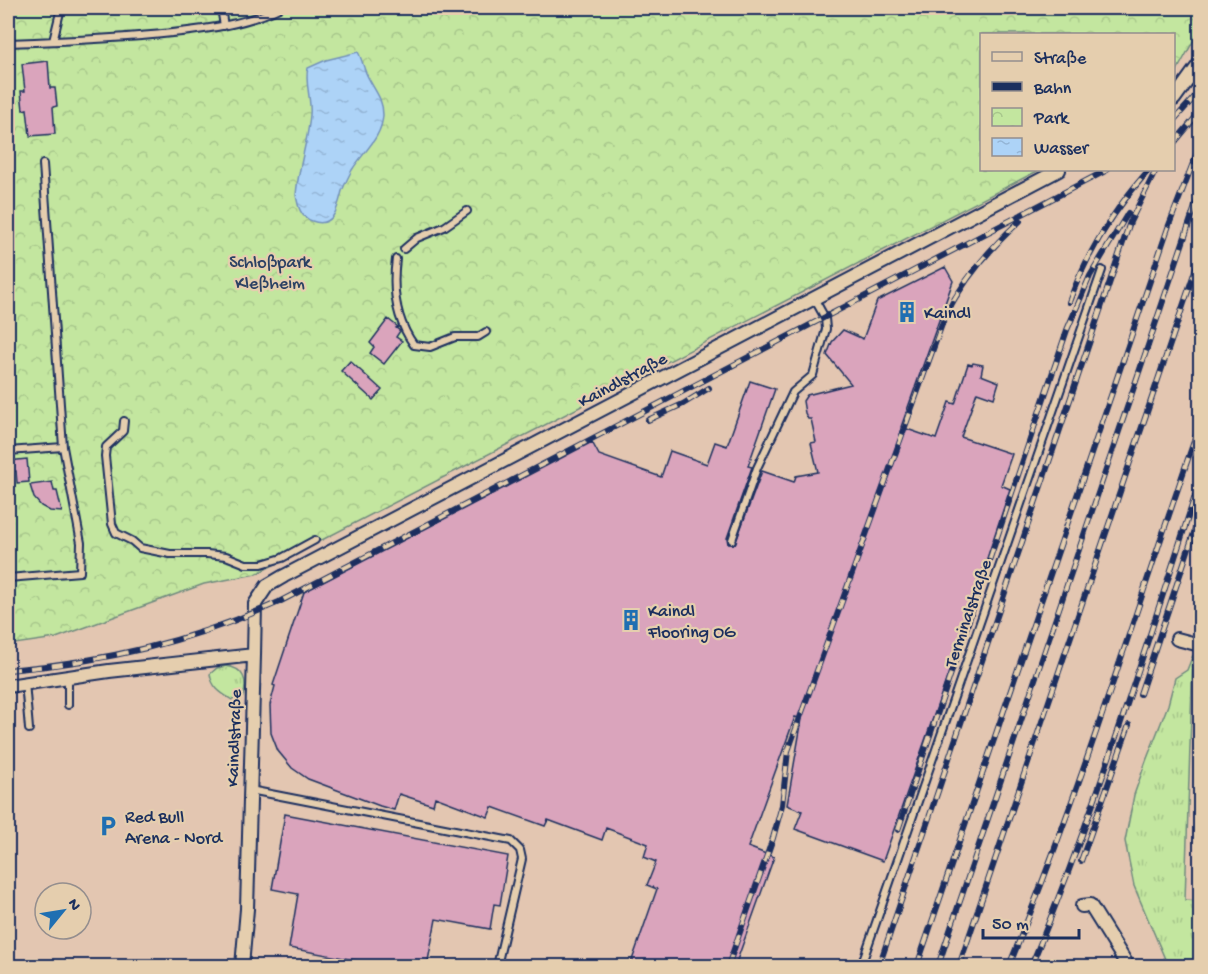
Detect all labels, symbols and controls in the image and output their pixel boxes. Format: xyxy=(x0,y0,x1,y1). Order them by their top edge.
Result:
legend xyxy=(980,33,1175,171)
text: Straße xyxy=(1034,49,1087,70)
text: Bahn xyxy=(1033,79,1072,100)
text: Park xyxy=(1033,109,1070,130)
text: Wasser xyxy=(1034,139,1090,160)
park label: Schloßpark Kleßheim xyxy=(229,253,313,295)
building icon: Kaindl xyxy=(895,300,919,324)
place label: Kaindl xyxy=(924,304,971,325)
street label: Kaindlstraße xyxy=(575,349,672,413)
street label: Terminalstraße xyxy=(941,557,998,671)
place label: Kaindl Flooring OG xyxy=(647,602,736,644)
building icon: Kaindl Flooring OG xyxy=(619,608,643,632)
street label: Kaindlstraße xyxy=(223,688,248,787)
place label: Red Bull Arena - Nord xyxy=(125,808,223,850)
parking icon: Red Bull Arena - Nord xyxy=(96,814,120,838)
north arrow xyxy=(33,881,93,941)
text: N xyxy=(62,896,84,915)
scale bar xyxy=(983,902,1079,940)
text: 50 m xyxy=(992,915,1029,936)

